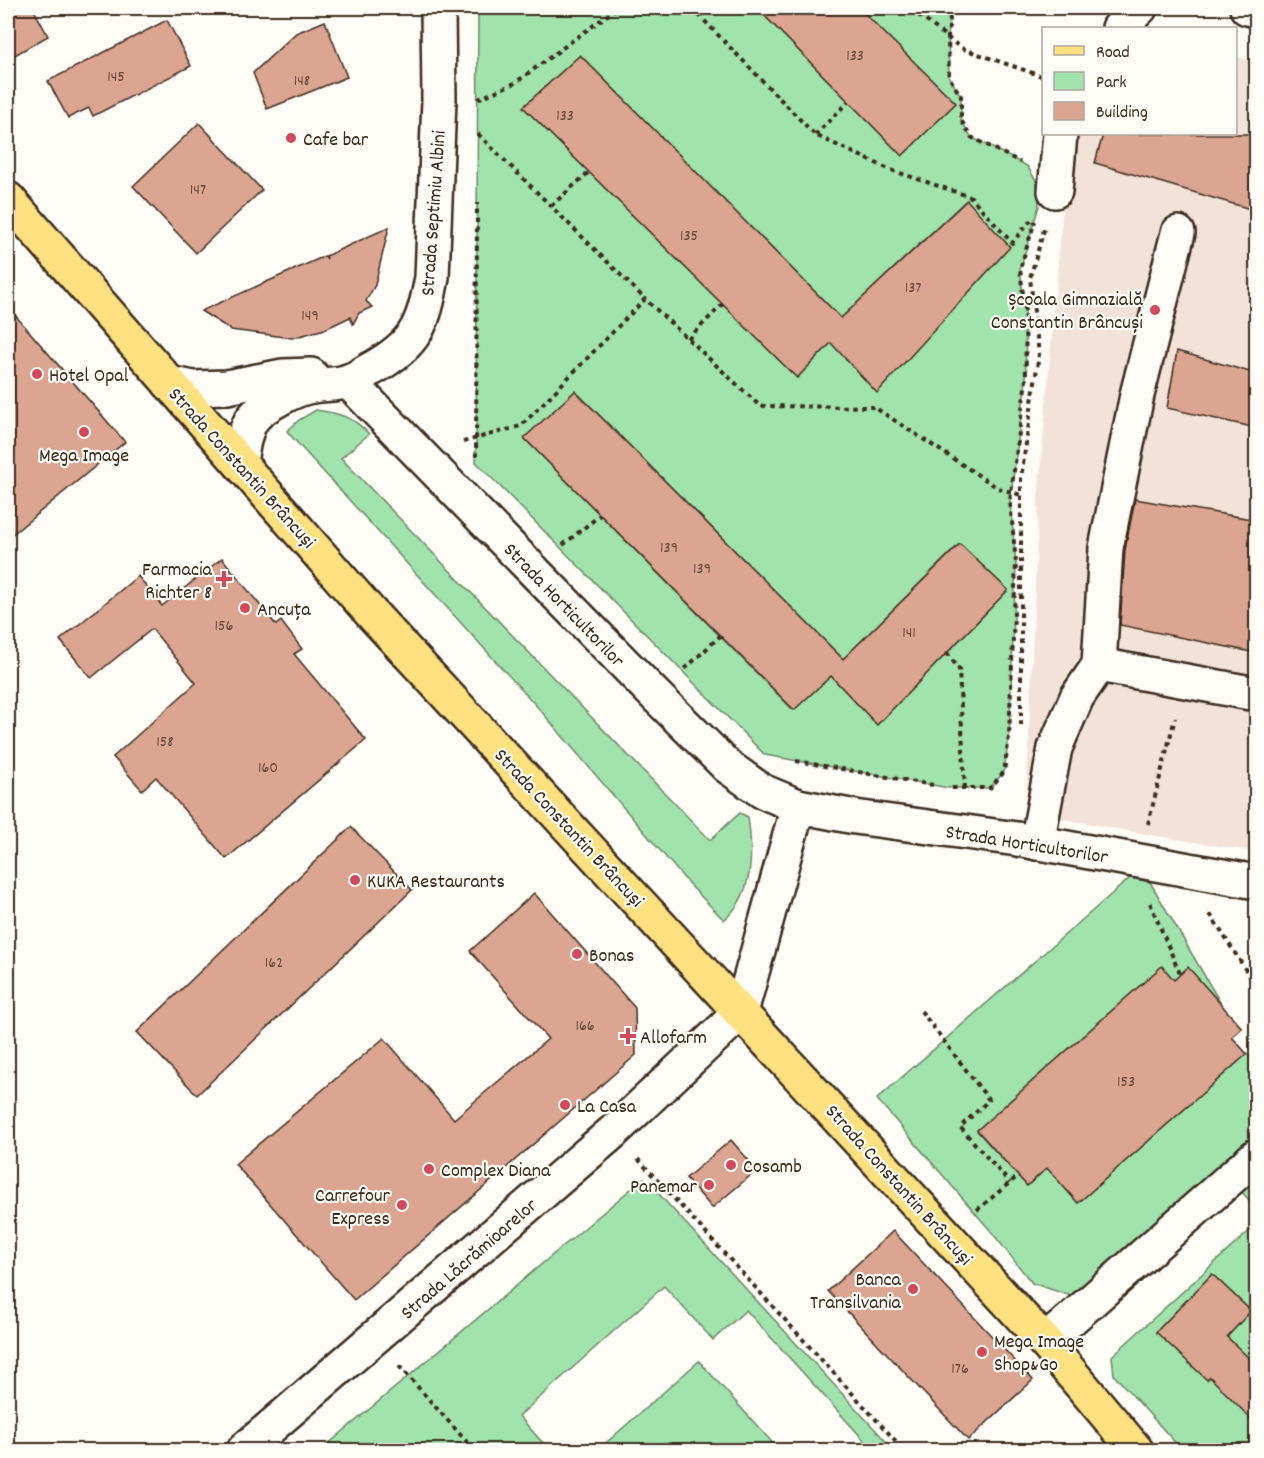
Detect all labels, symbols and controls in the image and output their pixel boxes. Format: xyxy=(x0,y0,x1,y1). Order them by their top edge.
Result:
legend xyxy=(1042,27,1237,135)
text: Road xyxy=(1096,41,1130,66)
house number: 133 xyxy=(846,45,864,68)
house number: 145 xyxy=(107,66,125,89)
house number: 148 xyxy=(294,70,310,93)
text: Park xyxy=(1096,71,1127,96)
text: Building xyxy=(1096,101,1148,126)
house number: 133 xyxy=(556,105,574,128)
place label: Cafe bar xyxy=(303,127,369,155)
street label: Strada Septimiu Albini xyxy=(415,129,455,297)
marker: Cafe bar xyxy=(284,131,298,145)
house number: 147 xyxy=(190,179,206,202)
house number: 135 xyxy=(680,225,698,248)
house number: 137 xyxy=(905,277,921,300)
place label: Școala Gimnazială Constantin Brâncuși xyxy=(991,287,1143,338)
marker: Școala Gimnazială Constantin Brâncuși xyxy=(1148,303,1162,317)
house number: 149 xyxy=(301,305,319,328)
place label: Hotel Opal xyxy=(49,363,129,391)
marker: Hotel Opal xyxy=(30,367,44,381)
street label: Strada Constantin Brâncuși xyxy=(161,382,321,556)
marker: Mega Image xyxy=(77,425,91,439)
place label: Mega Image xyxy=(39,443,129,471)
street label: Strada Horticultorilor xyxy=(496,537,630,675)
house number: 139 xyxy=(660,537,678,560)
place label: Farmacia Richter 8 xyxy=(142,557,213,608)
house number: 139 xyxy=(693,558,711,581)
marker: Farmacia Richter 8 xyxy=(217,572,231,586)
place label: Ancuța xyxy=(257,597,311,625)
marker: Ancuța xyxy=(238,601,252,615)
house number: 156 xyxy=(215,615,234,638)
house number: 141 xyxy=(902,622,916,645)
house number: 158 xyxy=(156,731,174,754)
street label: Strada Constantin Brâncuși xyxy=(486,743,649,915)
house number: 160 xyxy=(258,757,278,780)
street label: Strada Horticultorilor xyxy=(943,819,1110,873)
place label: KUKA Restaurants xyxy=(367,869,505,897)
marker: KUKA Restaurants xyxy=(348,873,362,887)
place label: Bonas xyxy=(589,943,634,971)
marker: Bonas xyxy=(570,947,584,961)
house number: 162 xyxy=(265,952,283,975)
house number: 166 xyxy=(575,1015,595,1038)
place label: Allofarm xyxy=(640,1025,707,1053)
marker: Allofarm xyxy=(621,1029,635,1043)
house number: 153 xyxy=(1117,1071,1135,1094)
place label: La Casa xyxy=(577,1094,637,1122)
marker: La Casa xyxy=(558,1098,572,1112)
street label: Strada Constantin Brâncuși xyxy=(818,1099,978,1273)
place label: Cosamb xyxy=(743,1154,802,1182)
place label: Complex Diana xyxy=(441,1158,551,1186)
marker: Cosamb xyxy=(724,1158,738,1172)
marker: Complex Diana xyxy=(422,1162,436,1176)
place label: Panemar xyxy=(630,1174,698,1202)
marker: Panemar xyxy=(702,1178,716,1192)
place label: Carrefour Express xyxy=(315,1183,391,1234)
street label: Strada Lăcrămioarelor xyxy=(396,1193,545,1328)
marker: Carrefour Express xyxy=(395,1198,409,1212)
place label: Banca Transilvania xyxy=(810,1267,902,1318)
marker: Banca Transilvania xyxy=(906,1282,920,1296)
place label: Mega Image Shop&Go xyxy=(994,1329,1084,1380)
marker: Mega Image Shop&Go xyxy=(975,1345,989,1359)
house number: 176 xyxy=(951,1358,969,1381)

